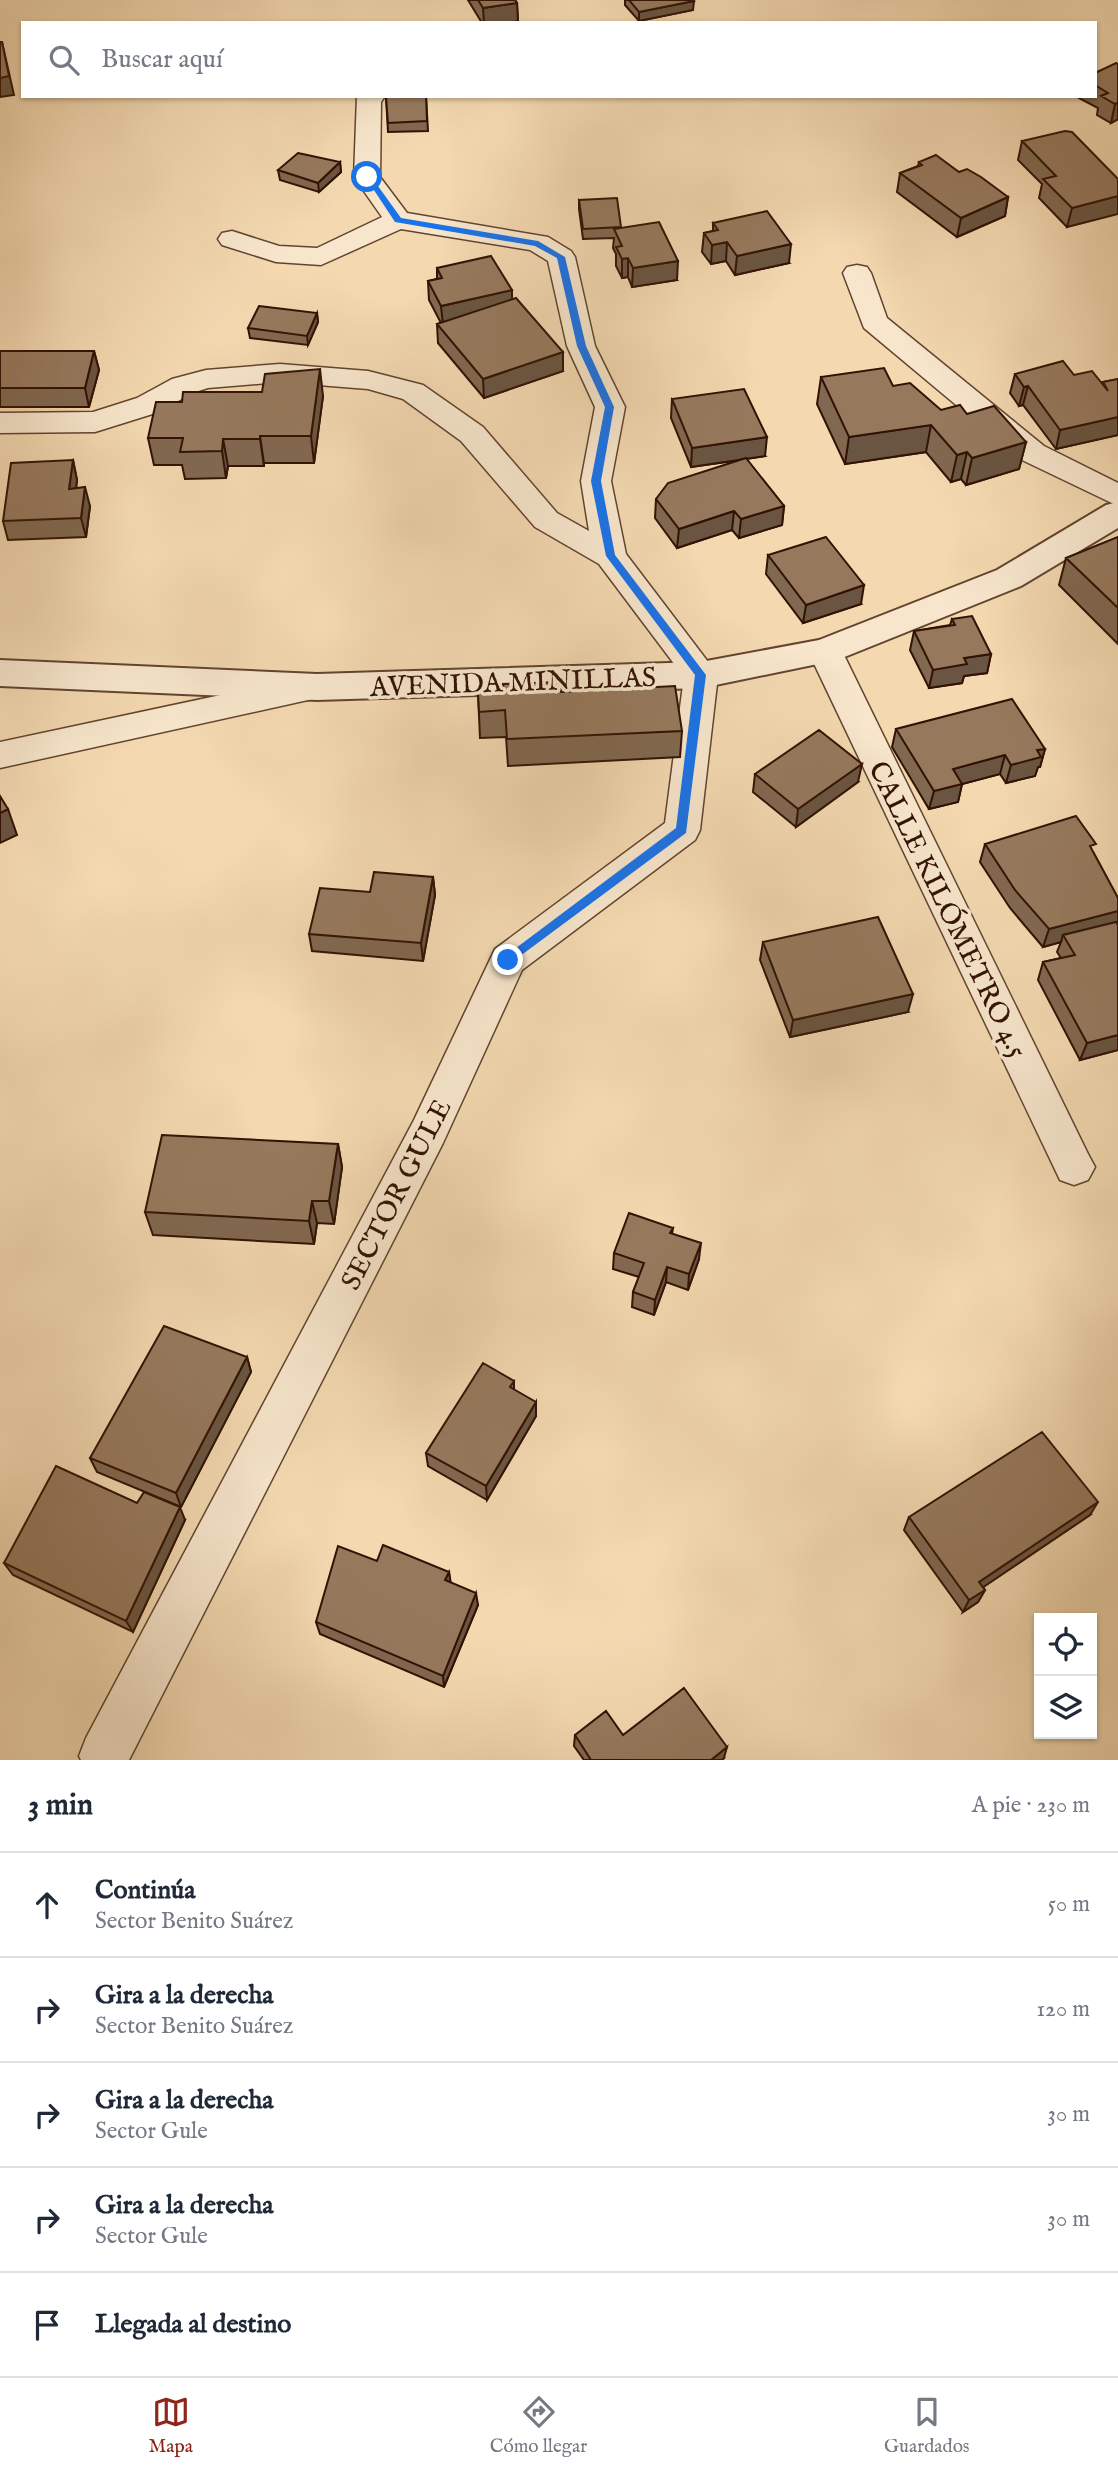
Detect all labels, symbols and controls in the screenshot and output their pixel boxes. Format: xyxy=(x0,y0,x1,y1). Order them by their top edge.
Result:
search box xyxy=(21,21,1097,98)
icon: search xyxy=(45,41,83,79)
text: Buscar aquí xyxy=(101,43,223,76)
route start xyxy=(351,161,382,192)
street label: AVENIDA MINILLAS xyxy=(368,661,657,706)
street label: CALLE KILÓMETRO 4.5 xyxy=(860,756,1034,1064)
route end xyxy=(492,944,523,975)
street label: SECTOR GULE xyxy=(334,1094,460,1296)
map controls xyxy=(1034,1613,1097,1739)
button: locate xyxy=(1034,1613,1097,1676)
button: layers xyxy=(1034,1676,1097,1739)
text: 3 min xyxy=(28,1787,93,1825)
text: A pie · 230 m xyxy=(972,1791,1090,1820)
text: Continúa xyxy=(95,1874,196,1907)
icon: ahead xyxy=(28,1886,66,1924)
text: 50 m xyxy=(1048,1890,1090,1919)
text: Sector Benito Suárez xyxy=(95,1907,294,1936)
text: Gira a la derecha xyxy=(95,1979,274,2012)
icon: right xyxy=(28,1991,66,2029)
text: 120 m xyxy=(1037,1995,1090,2024)
text: Sector Benito Suárez xyxy=(95,2012,294,2041)
text: Gira a la derecha xyxy=(95,2084,274,2117)
icon: right xyxy=(28,2096,66,2134)
text: 30 m xyxy=(1047,2100,1090,2129)
text: Sector Gule xyxy=(95,2117,208,2146)
text: Gira a la derecha xyxy=(95,2189,274,2222)
icon: right xyxy=(28,2201,66,2239)
text: 30 m xyxy=(1047,2205,1090,2234)
text: Sector Gule xyxy=(95,2222,208,2251)
icon: arrive xyxy=(28,2306,66,2344)
text: Llegada al destino xyxy=(95,2308,291,2341)
tab: Mapa xyxy=(148,2393,193,2459)
tab: Cómo llegar xyxy=(490,2393,587,2459)
tab: Guardados xyxy=(884,2393,970,2459)

